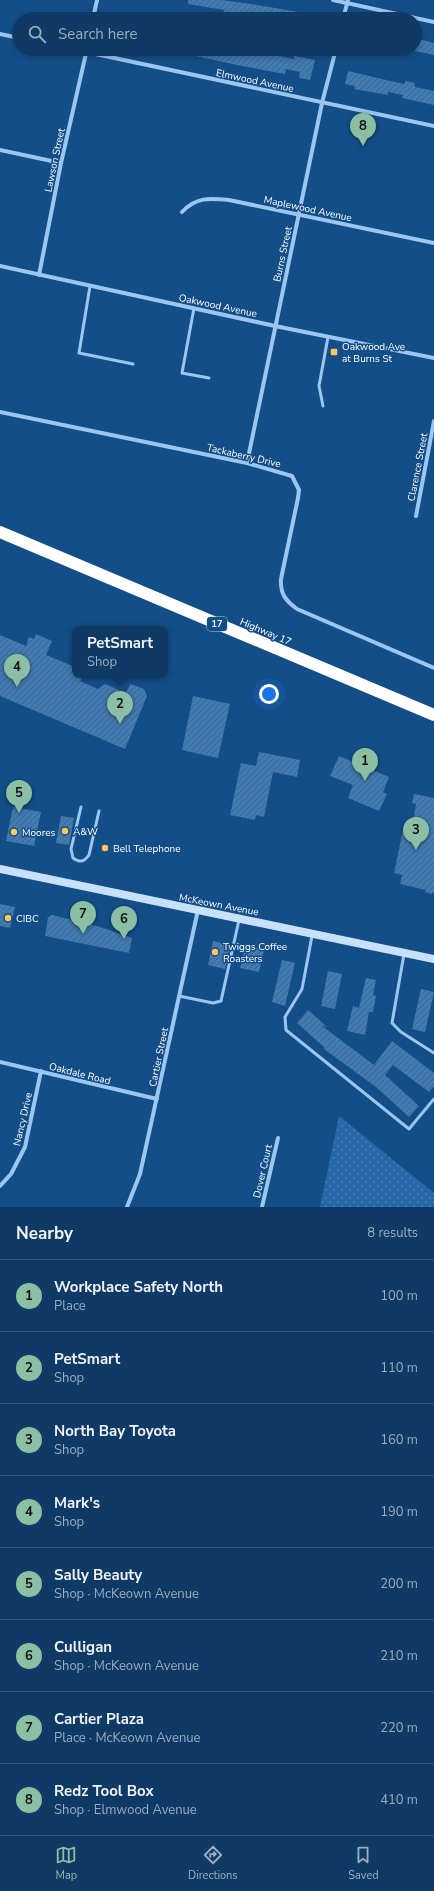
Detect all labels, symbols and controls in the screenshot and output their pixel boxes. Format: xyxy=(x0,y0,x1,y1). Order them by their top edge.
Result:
search box xyxy=(12,12,422,56)
icon: search xyxy=(26,23,48,45)
text: Search here xyxy=(58,24,138,44)
street label: Elmwood Avenue xyxy=(215,66,295,96)
pin: 8 xyxy=(350,113,376,146)
street label: Lawson Street xyxy=(41,127,69,193)
street label: Maplewood Avenue xyxy=(262,193,353,225)
street label: Burns Street xyxy=(270,225,296,283)
street label: Oakwood Avenue xyxy=(177,291,258,321)
place label: Oakwood Ave at Burns St xyxy=(342,340,405,366)
marker: Oakwood Ave at Burns St xyxy=(329,347,339,357)
street label: Clarence Street xyxy=(405,431,432,502)
street label: Tackaberry Drive xyxy=(205,441,282,471)
street label: Highway 17 xyxy=(238,615,294,649)
road number: 17 xyxy=(207,617,227,631)
popup xyxy=(72,626,168,678)
text: PetSmart xyxy=(87,633,153,653)
text: Shop xyxy=(87,653,117,671)
pin: 4 xyxy=(4,654,30,687)
your location xyxy=(259,684,279,704)
pin: 2 xyxy=(107,691,133,724)
pin: 1 xyxy=(352,748,378,781)
pin: 5 xyxy=(6,780,32,813)
pin: 3 xyxy=(403,817,429,850)
place label: A&W xyxy=(73,825,98,839)
place label: Moores xyxy=(22,826,56,840)
marker: A&W xyxy=(60,826,70,836)
marker: Moores xyxy=(9,827,19,837)
place label: Bell Telephone xyxy=(113,842,180,856)
marker: Bell Telephone xyxy=(100,843,110,853)
street label: McKeown Avenue xyxy=(178,890,260,920)
pin: 7 xyxy=(70,901,96,934)
pin: 6 xyxy=(111,906,137,939)
place label: CIBC xyxy=(16,912,39,926)
marker: CIBC xyxy=(3,913,13,923)
place label: Twiggs Coffee Roasters xyxy=(223,940,287,966)
marker: Twiggs Coffee Roasters xyxy=(210,947,220,957)
street label: Cartier Street xyxy=(146,1026,172,1088)
street label: Oakdale Road xyxy=(47,1060,112,1088)
street label: Nancy Drive xyxy=(10,1091,36,1147)
street label: Dover Court xyxy=(250,1143,276,1199)
text: Nearby xyxy=(16,1222,73,1245)
text: 8 results xyxy=(367,1224,418,1242)
text: Workplace Safety North xyxy=(54,1277,223,1297)
text: 1 xyxy=(25,1287,33,1305)
text: 100 m xyxy=(380,1287,418,1305)
text: Place xyxy=(54,1297,86,1315)
text: PetSmart xyxy=(54,1349,120,1369)
text: 2 xyxy=(25,1359,33,1377)
text: 110 m xyxy=(380,1359,418,1377)
text: Shop xyxy=(54,1369,84,1387)
text: North Bay Toyota xyxy=(54,1421,176,1441)
text: 3 xyxy=(25,1431,33,1449)
text: 160 m xyxy=(380,1431,418,1449)
text: Shop xyxy=(54,1441,84,1459)
text: Mark's xyxy=(54,1493,100,1513)
text: 4 xyxy=(25,1503,33,1521)
text: 190 m xyxy=(380,1503,418,1521)
text: Shop xyxy=(54,1513,84,1531)
text: Sally Beauty xyxy=(54,1565,142,1585)
text: 5 xyxy=(25,1575,33,1593)
text: 200 m xyxy=(380,1575,418,1593)
text: Shop · McKeown Avenue xyxy=(54,1585,199,1603)
text: Culligan xyxy=(54,1637,112,1657)
text: 6 xyxy=(25,1647,33,1665)
text: 210 m xyxy=(380,1647,418,1665)
text: Shop · McKeown Avenue xyxy=(54,1657,199,1675)
text: Cartier Plaza xyxy=(54,1709,144,1729)
text: 7 xyxy=(25,1719,33,1737)
text: 220 m xyxy=(380,1719,418,1737)
text: Place · McKeown Avenue xyxy=(54,1729,200,1747)
text: Redz Tool Box xyxy=(54,1781,154,1801)
text: 8 xyxy=(25,1791,33,1809)
text: 410 m xyxy=(380,1791,418,1809)
text: Shop · Elmwood Avenue xyxy=(54,1801,197,1819)
tab: Map xyxy=(55,1844,77,1883)
tab: Directions xyxy=(188,1844,238,1883)
tab: Saved xyxy=(348,1844,379,1883)

